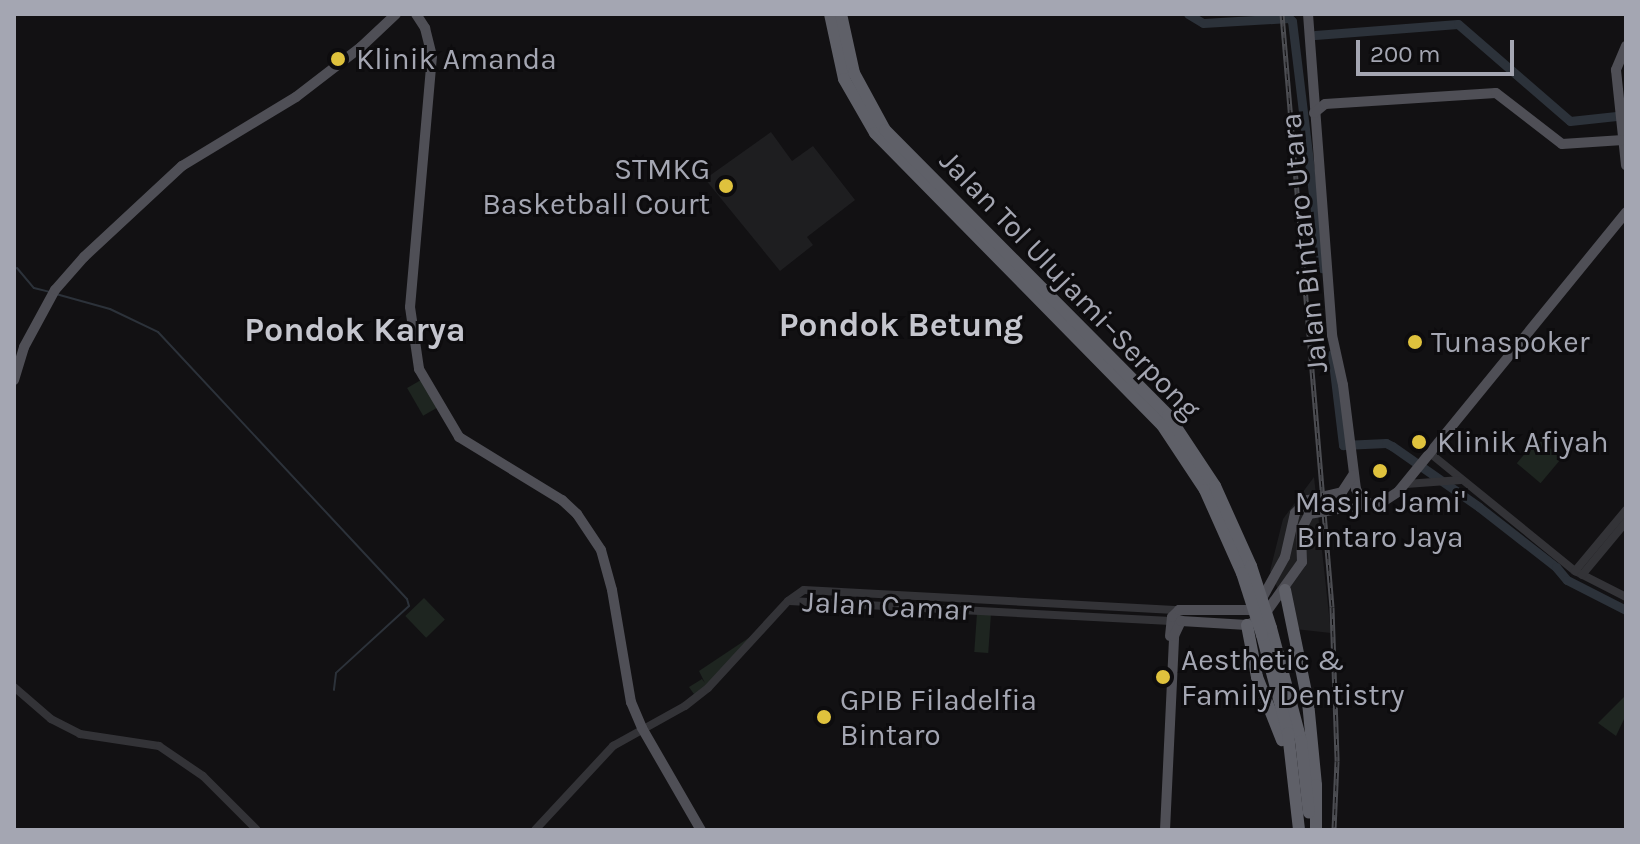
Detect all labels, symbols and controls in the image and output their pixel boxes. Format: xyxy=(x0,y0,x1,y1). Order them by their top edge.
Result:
scale bar xyxy=(1360,24,1518,74)
text: 200 m xyxy=(1370,40,1441,68)
place label: Klinik Amanda xyxy=(356,41,557,77)
marker: Klinik Amanda xyxy=(327,48,349,70)
street label: Jalan Bintaro Utara xyxy=(1272,111,1336,375)
street label: Jalan Tol Ulujami–Serpong xyxy=(932,143,1208,427)
place label: STMKG Basketball Court xyxy=(482,151,710,222)
marker: STMKG Basketball Court xyxy=(717,177,735,195)
district label: Pondok Betung xyxy=(779,306,1023,346)
district label: Pondok Karya xyxy=(244,311,466,351)
place label: Tunaspoker xyxy=(1431,324,1590,360)
marker: Tunaspoker xyxy=(1406,333,1424,351)
place label: Klinik Afiyah xyxy=(1437,424,1609,460)
marker: Klinik Afiyah xyxy=(1408,431,1430,453)
marker: Masjid Jami' Bintaro Jaya xyxy=(1371,462,1389,480)
place label: Masjid Jami' Bintaro Jaya xyxy=(1295,484,1465,554)
street label: Jalan Camar xyxy=(802,584,972,628)
place label: Aesthetic & Family Dentistry xyxy=(1181,642,1404,712)
marker: Aesthetic & Family Dentistry xyxy=(1152,666,1174,688)
place label: GPIB Filadelfia Bintaro xyxy=(840,682,1037,752)
marker: GPIB Filadelfia Bintaro xyxy=(815,708,833,726)

